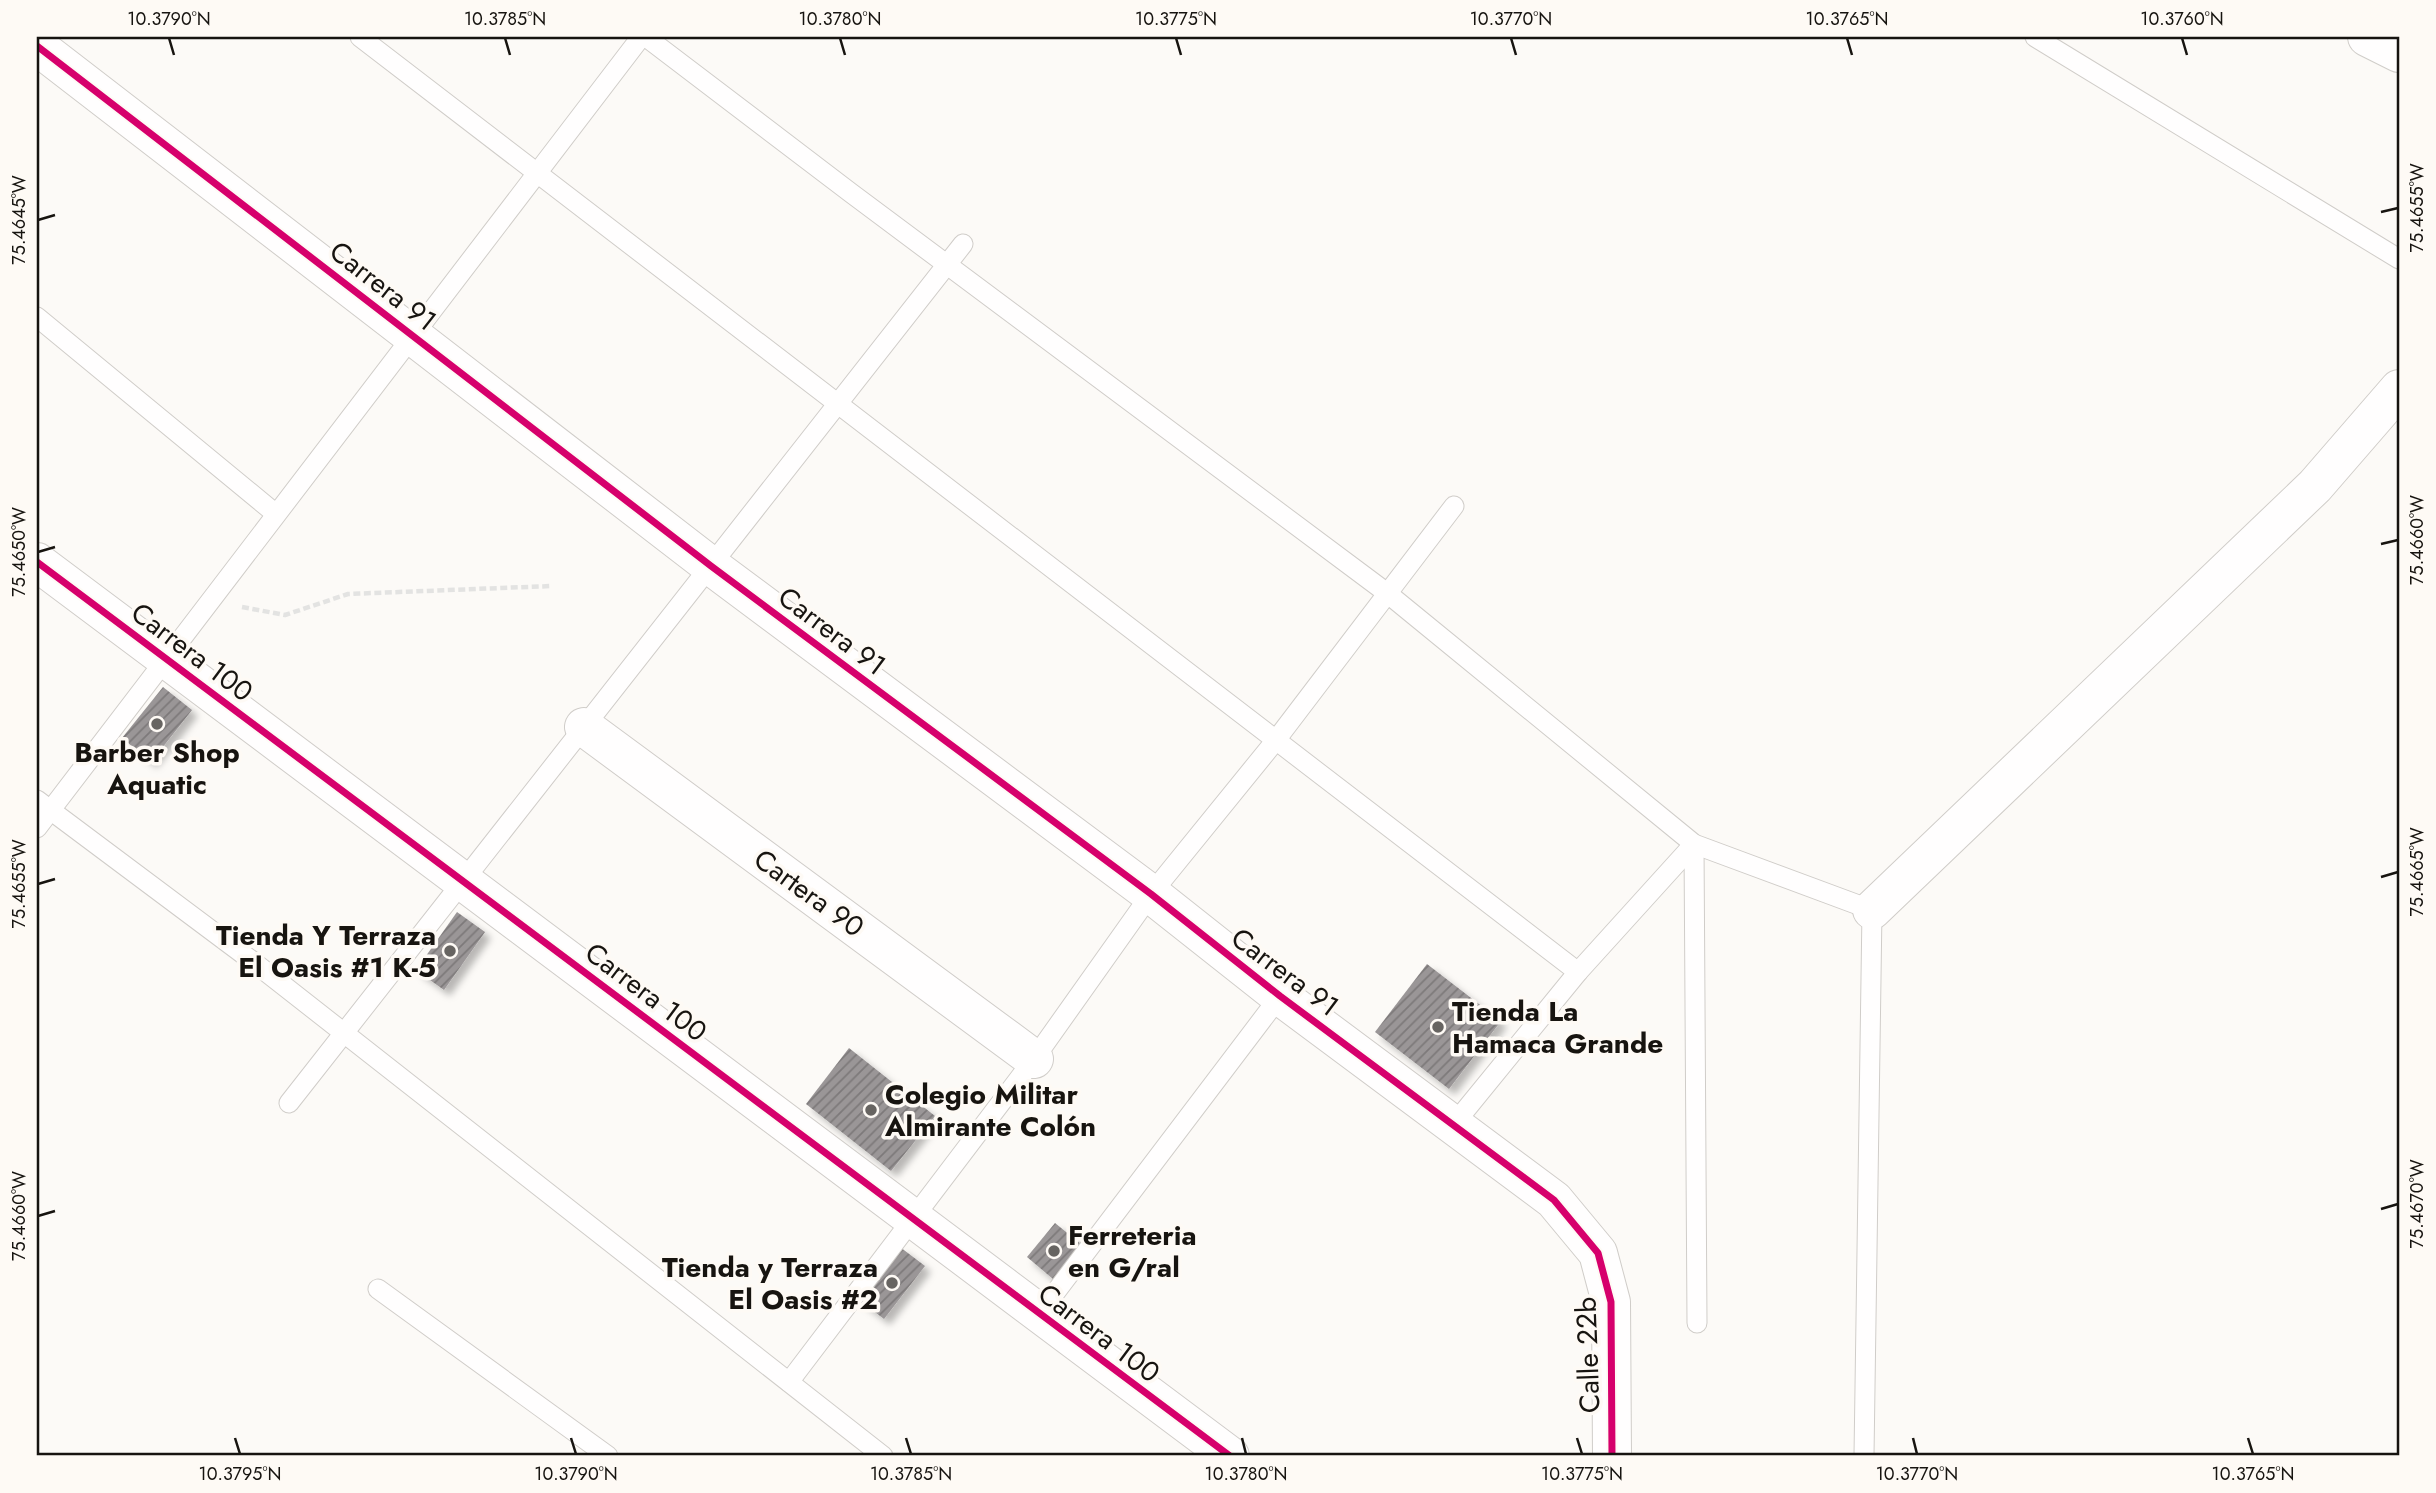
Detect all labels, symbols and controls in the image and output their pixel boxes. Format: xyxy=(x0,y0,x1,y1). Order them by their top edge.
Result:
text: 10.3790°N xyxy=(127,6,211,32)
text: 10.3785°N xyxy=(464,6,546,32)
text: 10.3780°N xyxy=(799,6,881,32)
text: 10.3775°N xyxy=(1135,6,1217,32)
text: 10.3770°N xyxy=(1470,6,1552,32)
text: 10.3765°N xyxy=(1806,6,1888,32)
text: 10.3760°N xyxy=(2140,6,2224,32)
text: 75.4655°W xyxy=(2404,163,2430,253)
text: 75.4645°W xyxy=(6,175,32,265)
street label: Carrera 91 xyxy=(321,231,445,341)
text: 75.4660°W xyxy=(2404,495,2430,585)
text: 75.4650°W xyxy=(6,507,32,597)
street label: Carrera 91 xyxy=(769,577,895,685)
street label: Carrera 100 xyxy=(122,592,262,712)
marker: Barber Shop Aquatic xyxy=(149,716,165,732)
place label: Barber Shop Aquatic xyxy=(74,732,240,805)
text: 75.4665°W xyxy=(2404,827,2430,917)
text: 75.4655°W xyxy=(6,839,32,929)
street label: Cartera 90 xyxy=(745,839,873,947)
place label: Tienda Y Terraza El Oasis #1 K-5 xyxy=(216,915,436,988)
street label: Carrera 91 xyxy=(1222,918,1348,1026)
street label: Carrera 100 xyxy=(576,932,716,1052)
marker: Tienda Y Terraza El Oasis #1 K-5 xyxy=(442,943,458,959)
place label: Tienda La Hamaca Grande xyxy=(1452,991,1663,1064)
marker: Tienda La Hamaca Grande xyxy=(1430,1019,1446,1035)
place label: Colegio Militar Almirante Colón xyxy=(884,1074,1096,1147)
marker: Colegio Militar Almirante Colón xyxy=(863,1102,879,1118)
text: 75.4670°W xyxy=(2404,1159,2430,1248)
text: 75.4660°W xyxy=(6,1171,32,1261)
place label: Ferreteria en G/ral xyxy=(1068,1215,1197,1288)
marker: Ferreteria en G/ral xyxy=(1046,1243,1062,1259)
place label: Tienda y Terraza El Oasis #2 xyxy=(662,1247,878,1320)
street label: Carrera 100 xyxy=(1029,1273,1169,1393)
marker: Tienda y Terraza El Oasis #2 xyxy=(884,1275,900,1291)
street label: Calle 22b xyxy=(1565,1296,1611,1414)
text: 10.3795°N xyxy=(199,1461,281,1487)
text: 10.3790°N xyxy=(534,1461,618,1487)
text: 10.3785°N xyxy=(870,1461,952,1487)
text: 10.3780°N xyxy=(1205,1461,1287,1487)
text: 10.3775°N xyxy=(1541,1461,1623,1487)
text: 10.3770°N xyxy=(1876,1461,1958,1487)
text: 10.3765°N xyxy=(2212,1461,2294,1487)

